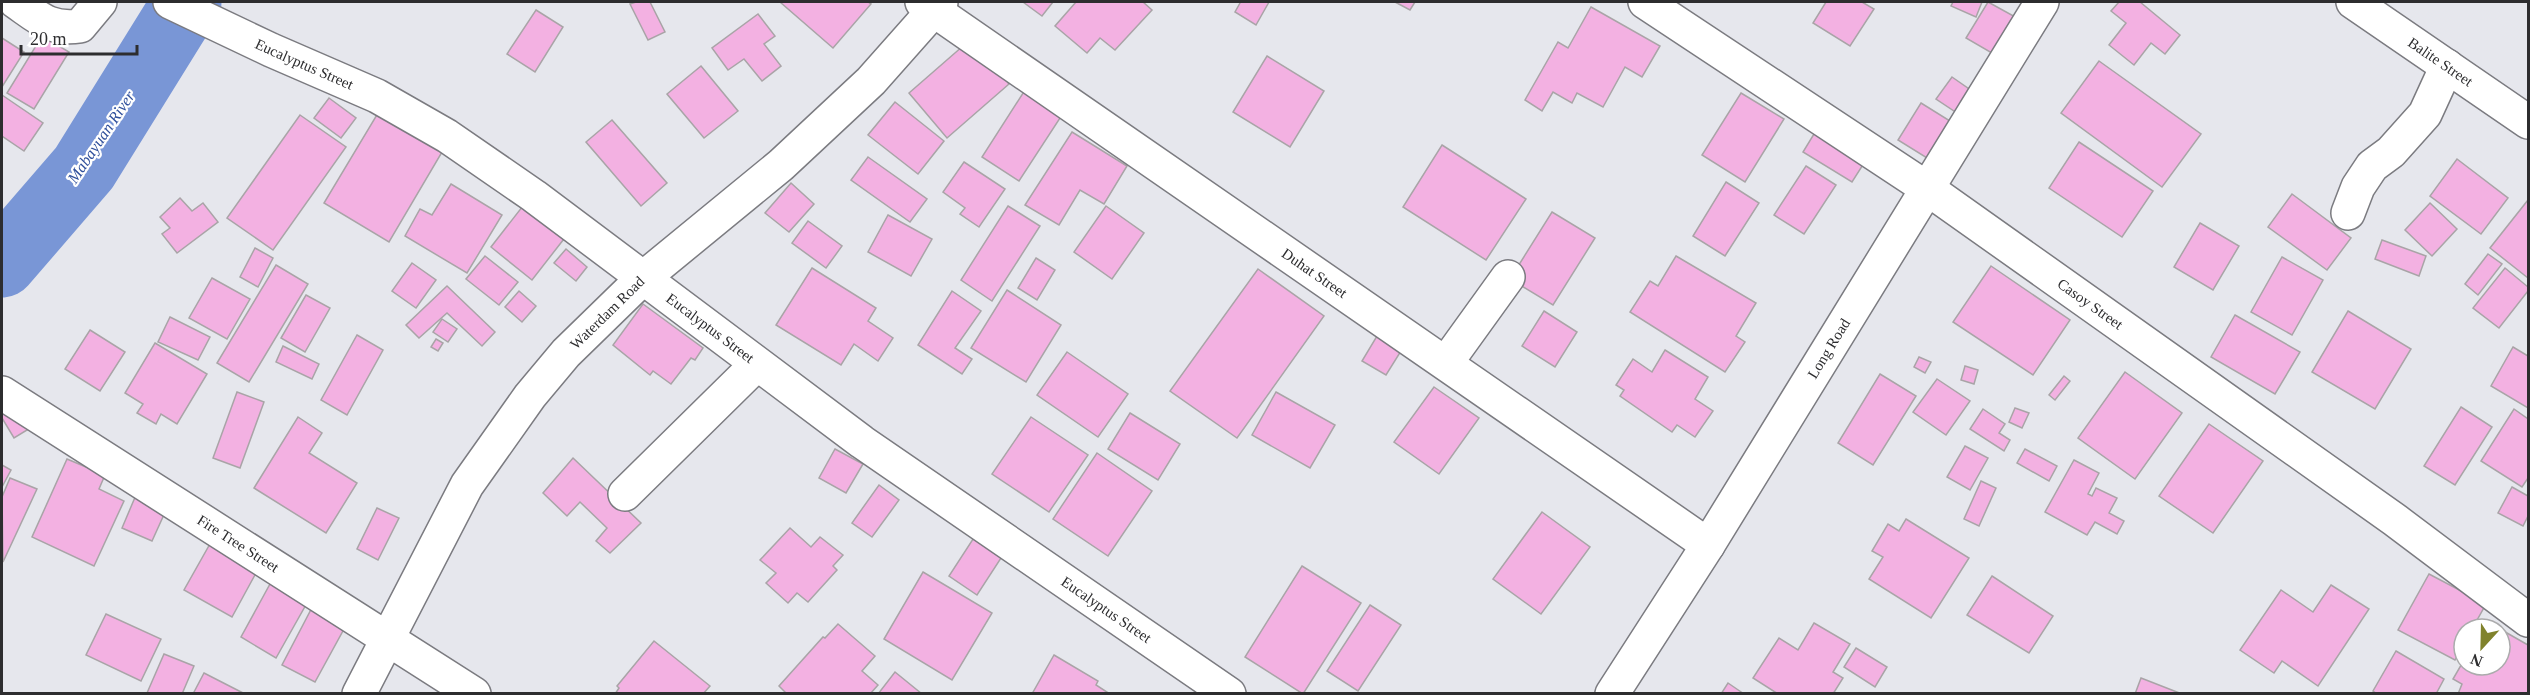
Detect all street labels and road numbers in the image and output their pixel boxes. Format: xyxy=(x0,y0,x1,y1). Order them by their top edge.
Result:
street label: Balite Street xyxy=(2405,34,2476,90)
street label: Eucalyptus Street xyxy=(253,36,357,93)
street label: Duhat Street xyxy=(1279,245,1351,302)
street label: Waterdam Road xyxy=(567,273,648,352)
street label: Casoy Street xyxy=(2054,275,2127,333)
street label: Eucalyptus Street xyxy=(663,290,758,367)
street label: Long Road xyxy=(1805,315,1854,381)
street label: Fire Tree Street xyxy=(194,512,282,576)
street label: Eucalyptus Street xyxy=(1058,573,1155,647)

